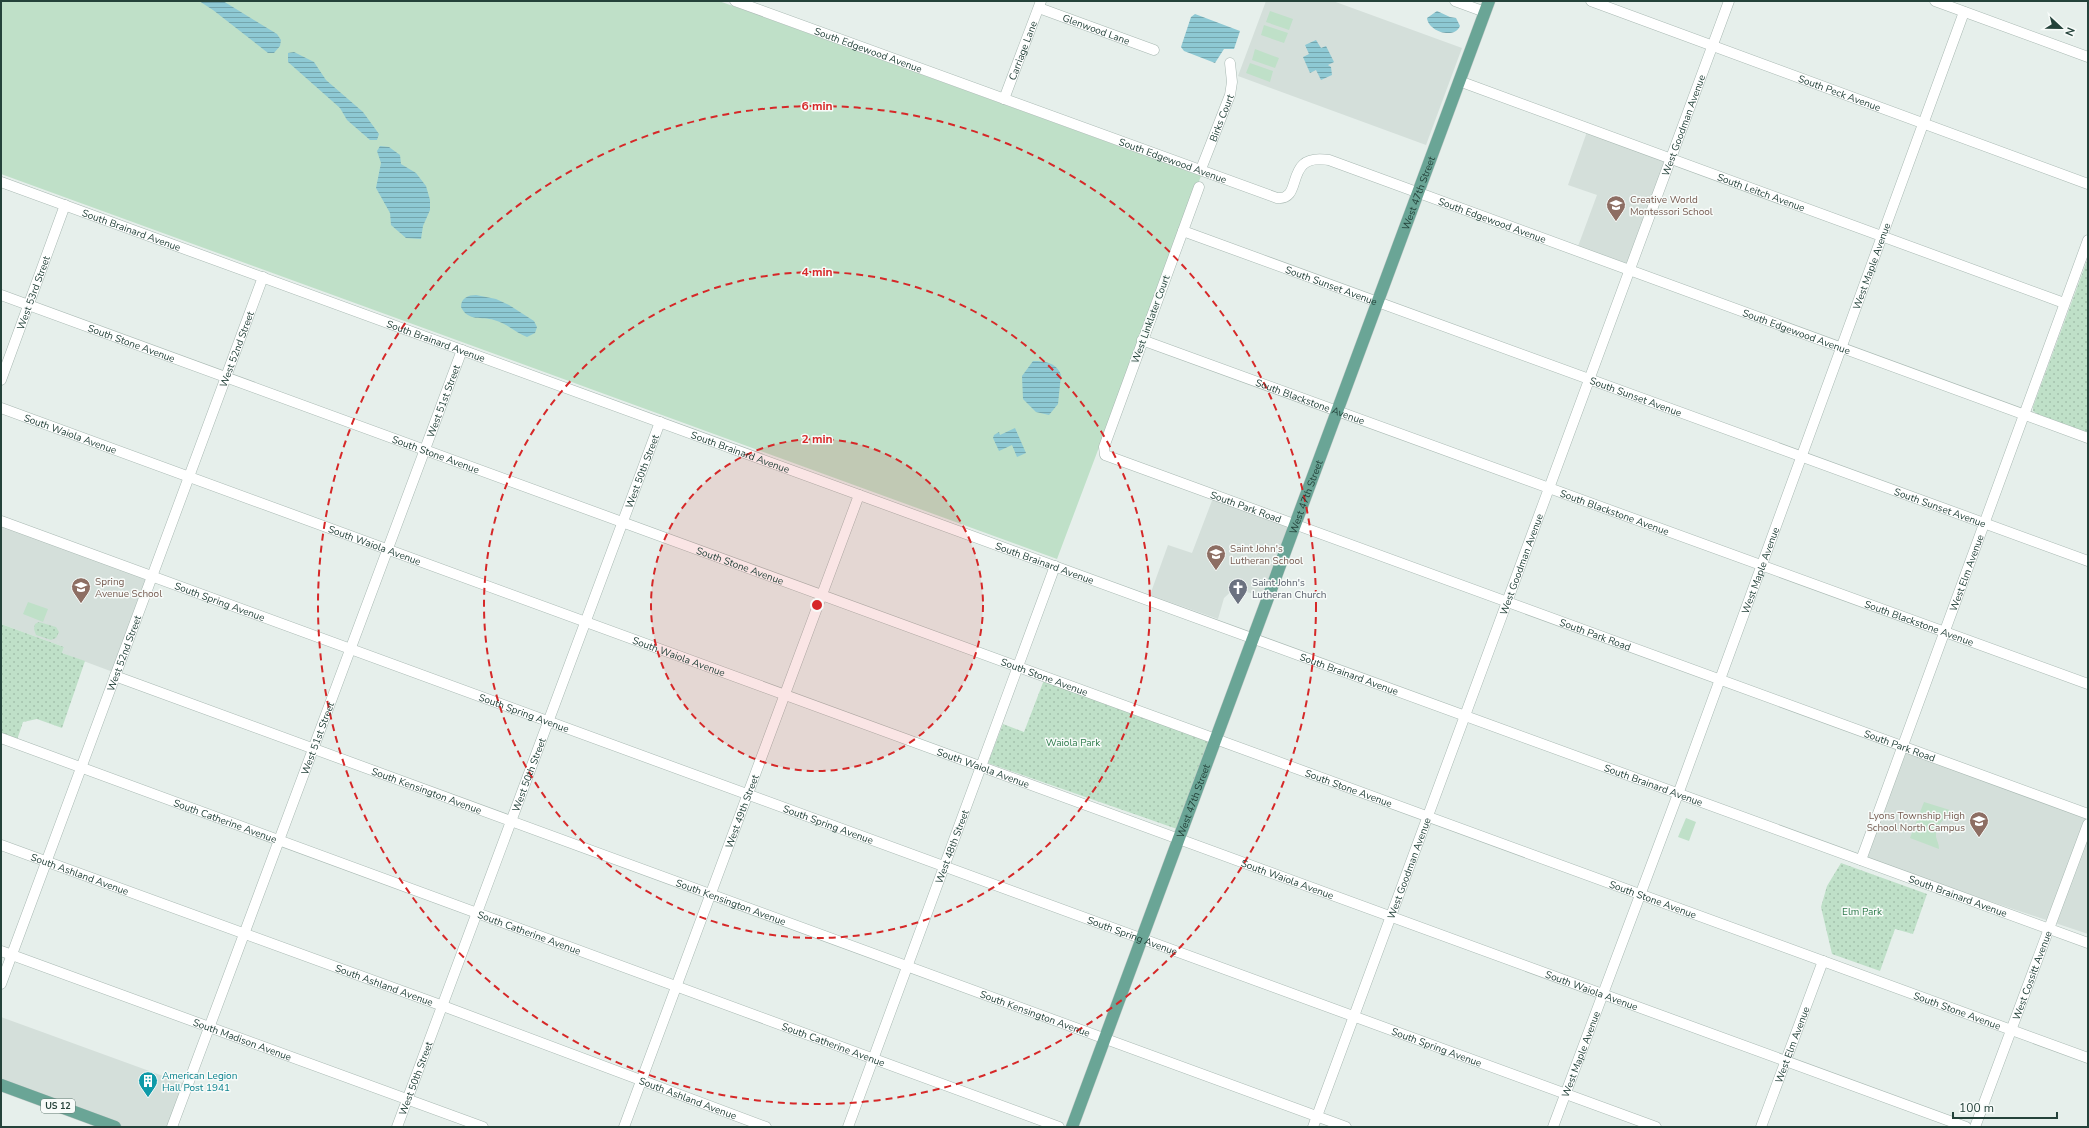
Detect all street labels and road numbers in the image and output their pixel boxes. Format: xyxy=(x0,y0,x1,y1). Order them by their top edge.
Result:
street label: Glenwood Lane xyxy=(1060,11,1132,49)
street label: Carriage Lane xyxy=(1006,19,1041,82)
street label: South Edgewood Avenue xyxy=(812,24,924,76)
street label: South Peck Avenue xyxy=(1796,72,1882,115)
street label: West Goodman Avenue xyxy=(1659,73,1709,178)
street label: Birks Court xyxy=(1206,92,1238,144)
street label: South Edgewood Avenue xyxy=(1117,135,1229,187)
street label: West 47th Street xyxy=(1399,154,1439,232)
street label: South Leitch Avenue xyxy=(1715,170,1807,215)
street label: South Edgewood Avenue xyxy=(1436,195,1548,247)
street label: South Brainard Avenue xyxy=(80,206,183,255)
street label: West Maple Avenue xyxy=(1850,221,1894,311)
street label: West 53rd Street xyxy=(14,254,54,332)
street label: South Sunset Avenue xyxy=(1283,263,1379,309)
street label: West Linklater Court xyxy=(1128,273,1174,365)
street label: South Edgewood Avenue xyxy=(1740,306,1852,358)
street label: West 52nd Street xyxy=(217,309,258,389)
street label: South Brainard Avenue xyxy=(384,317,487,366)
street label: South Stone Avenue xyxy=(86,321,177,366)
street label: West 51st Street xyxy=(424,362,464,440)
street label: South Sunset Avenue xyxy=(1588,374,1683,420)
street label: South Blackstone Avenue xyxy=(1253,376,1366,428)
street label: South Waiola Avenue xyxy=(22,411,118,458)
street label: South Brainard Avenue xyxy=(689,428,791,477)
street label: West 50th Street xyxy=(622,432,663,510)
street label: South Stone Avenue xyxy=(390,433,481,477)
street label: West 47th Street xyxy=(1286,458,1327,536)
street label: South Sunset Avenue xyxy=(1892,485,1988,531)
street label: South Blackstone Avenue xyxy=(1558,487,1671,539)
street label: South Park Road xyxy=(1208,488,1283,527)
street label: West Goodman Avenue xyxy=(1497,512,1547,617)
street label: South Waiola Avenue xyxy=(326,522,423,569)
street label: West Maple Avenue xyxy=(1739,525,1783,616)
street label: West Elm Avenue xyxy=(1947,533,1988,613)
street label: South Brainard Avenue xyxy=(993,539,1096,588)
street label: South Stone Avenue xyxy=(694,544,785,589)
street label: South Spring Avenue xyxy=(172,579,267,625)
street label: South Blackstone Avenue xyxy=(1862,597,1975,650)
street label: West 52nd Street xyxy=(104,613,145,693)
street label: South Park Road xyxy=(1557,616,1633,655)
street label: South Waiola Avenue xyxy=(630,634,727,680)
street label: South Brainard Avenue xyxy=(1298,650,1400,699)
street label: South Stone Avenue xyxy=(999,655,1090,700)
street label: South Spring Avenue xyxy=(477,691,571,736)
street label: West 51st Street xyxy=(298,700,338,777)
street label: South Park Road xyxy=(1862,727,1937,766)
street label: West 50th Street xyxy=(509,736,550,814)
street label: South Waiola Avenue xyxy=(935,745,1031,792)
street label: South Brainard Avenue xyxy=(1602,761,1705,810)
street label: West 47th Street xyxy=(1174,762,1214,840)
street label: South Kensington Avenue xyxy=(369,765,483,818)
street label: South Stone Avenue xyxy=(1303,766,1394,811)
street label: West 49th Street xyxy=(722,772,763,850)
street label: South Catherine Avenue xyxy=(171,796,279,847)
street label: South Spring Avenue xyxy=(781,802,875,848)
street label: West 48th Street xyxy=(932,807,973,886)
street label: West Goodman Avenue xyxy=(1384,816,1435,921)
street label: South Ashland Avenue xyxy=(29,850,131,899)
street label: South Waiola Avenue xyxy=(1239,856,1336,903)
street label: South Brainard Avenue xyxy=(1906,872,2009,921)
street label: South Kensington Avenue xyxy=(674,876,788,929)
street label: South Stone Avenue xyxy=(1607,878,1698,922)
street label: South Catherine Avenue xyxy=(475,908,583,959)
street label: South Spring Avenue xyxy=(1085,913,1179,959)
street label: West Cossitt Avenue xyxy=(2010,929,2056,1022)
street label: South Ashland Avenue xyxy=(333,961,435,1010)
street label: South Waiola Avenue xyxy=(1543,968,1640,1014)
street label: South Kensington Avenue xyxy=(978,987,1092,1041)
street label: South Stone Avenue xyxy=(1911,989,2003,1034)
street label: West Elm Avenue xyxy=(1772,1005,1813,1085)
street label: West Maple Avenue xyxy=(1559,1009,1604,1099)
street label: South Madison Avenue xyxy=(191,1016,293,1064)
street label: South Catherine Avenue xyxy=(780,1020,887,1070)
street label: South Spring Avenue xyxy=(1389,1025,1484,1071)
street label: West 50th Street xyxy=(396,1039,436,1117)
street label: South Ashland Avenue xyxy=(637,1074,738,1123)
road number: US 12 xyxy=(41,1099,75,1113)

